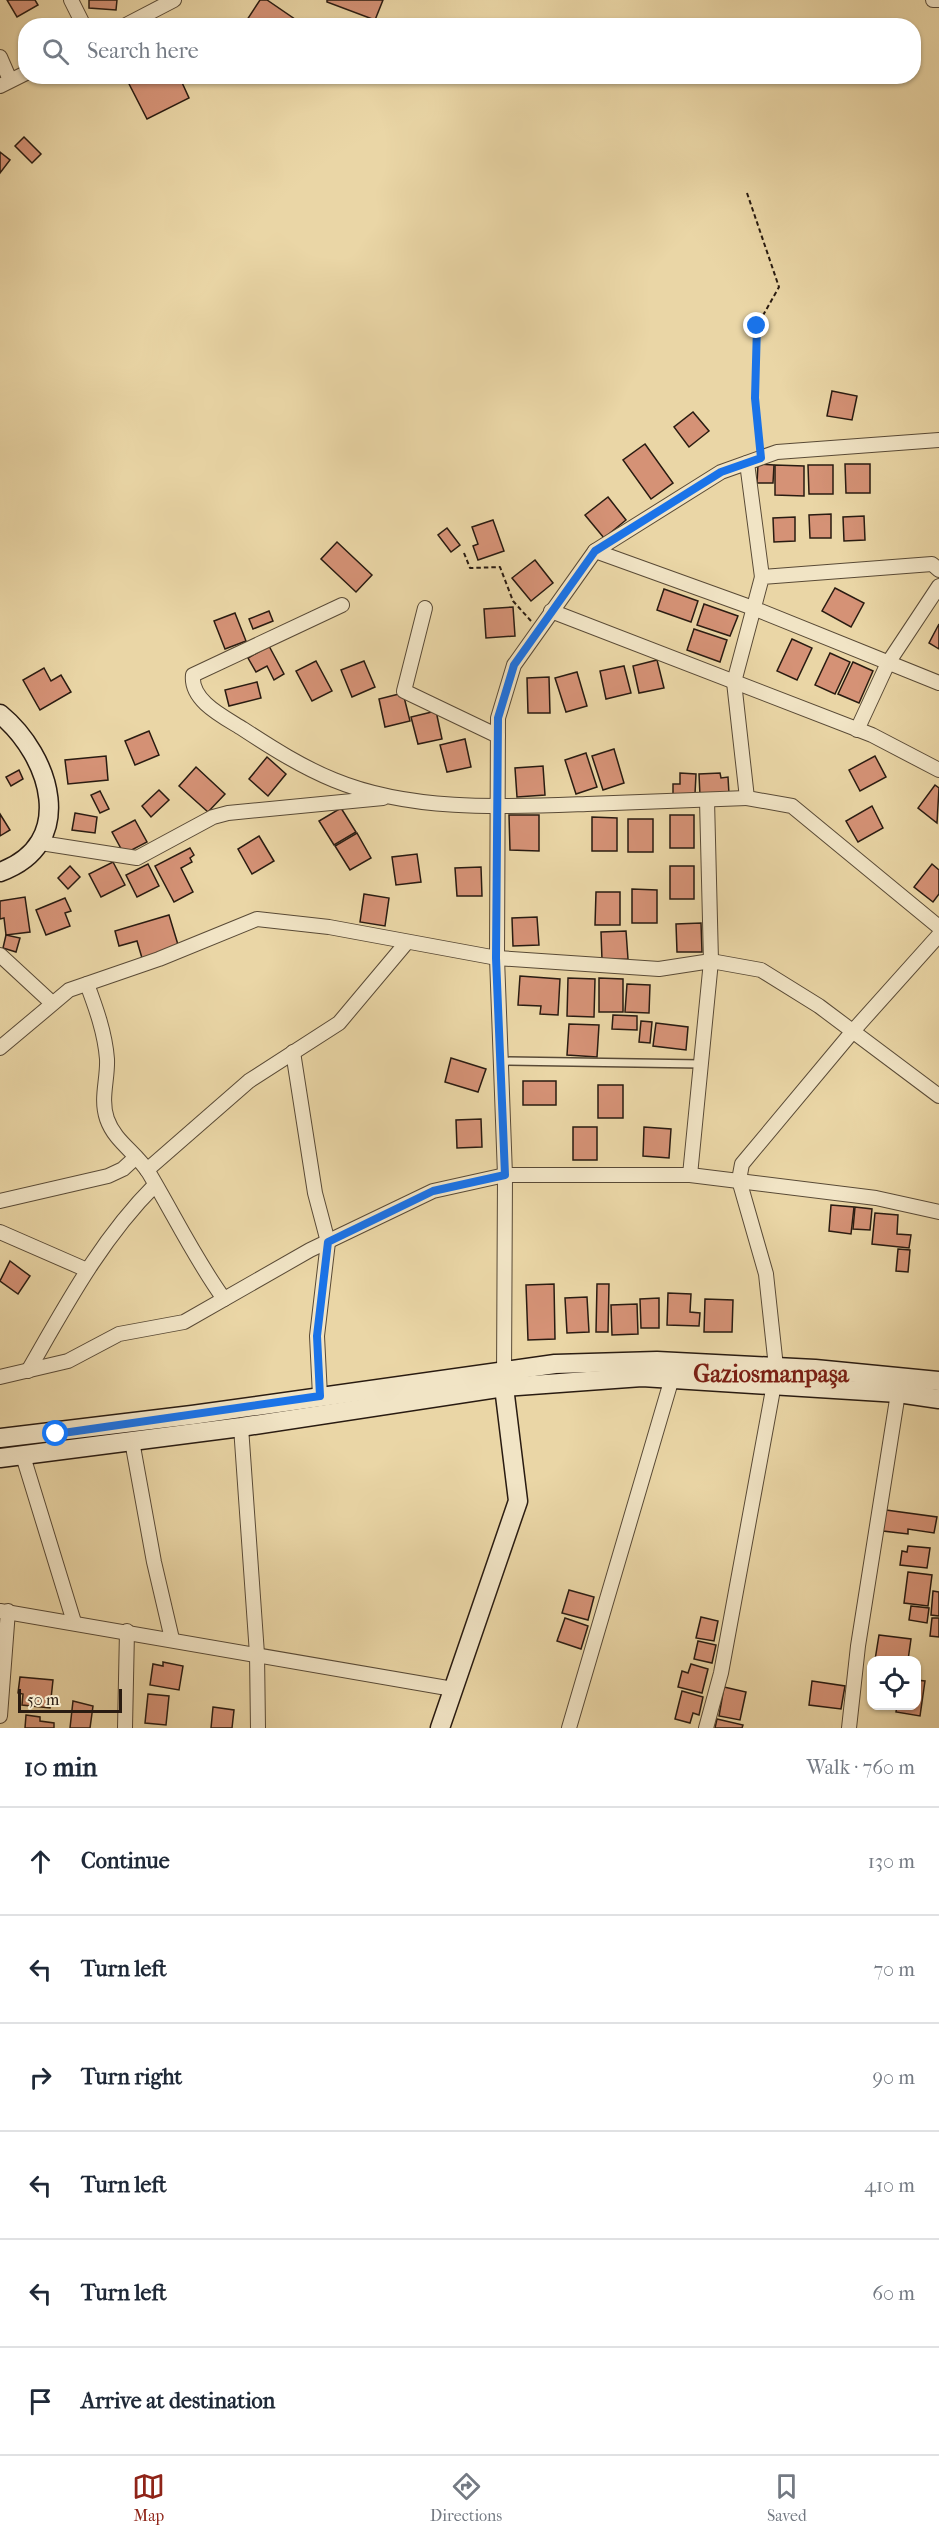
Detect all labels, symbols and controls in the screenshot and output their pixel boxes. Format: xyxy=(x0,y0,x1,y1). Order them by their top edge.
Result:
search box xyxy=(18,18,921,84)
icon: search xyxy=(39,35,72,68)
text: Search here xyxy=(87,38,199,64)
route end xyxy=(743,312,769,338)
district label: Gaziosmanpaşa xyxy=(693,1360,850,1389)
route start xyxy=(42,1420,68,1446)
map controls xyxy=(867,1656,921,1710)
button: locate xyxy=(867,1656,921,1710)
scale bar xyxy=(18,1686,122,1714)
text: 50 m xyxy=(27,1690,59,1709)
text: 10 min xyxy=(24,1752,97,1783)
text: Walk · 760 m xyxy=(807,1756,915,1779)
icon: ahead xyxy=(24,1845,57,1878)
text: Continue xyxy=(81,1848,170,1874)
text: 130 m xyxy=(868,1850,915,1873)
icon: left xyxy=(24,1953,57,1986)
text: Turn left xyxy=(81,1956,167,1982)
text: 70 m xyxy=(873,1958,915,1981)
icon: right xyxy=(24,2061,57,2094)
text: Turn right xyxy=(81,2064,182,2090)
text: 90 m xyxy=(873,2066,915,2089)
icon: left xyxy=(24,2169,57,2202)
text: Turn left xyxy=(81,2172,167,2198)
text: 410 m xyxy=(864,2174,915,2197)
icon: left xyxy=(24,2277,57,2310)
text: Turn left xyxy=(81,2280,167,2306)
text: 60 m xyxy=(872,2282,915,2305)
icon: arrive xyxy=(24,2385,57,2418)
text: Arrive at destination xyxy=(81,2388,275,2414)
tab: Map xyxy=(132,2470,165,2525)
tab: Directions xyxy=(430,2470,502,2525)
tab: Saved xyxy=(767,2470,807,2525)

